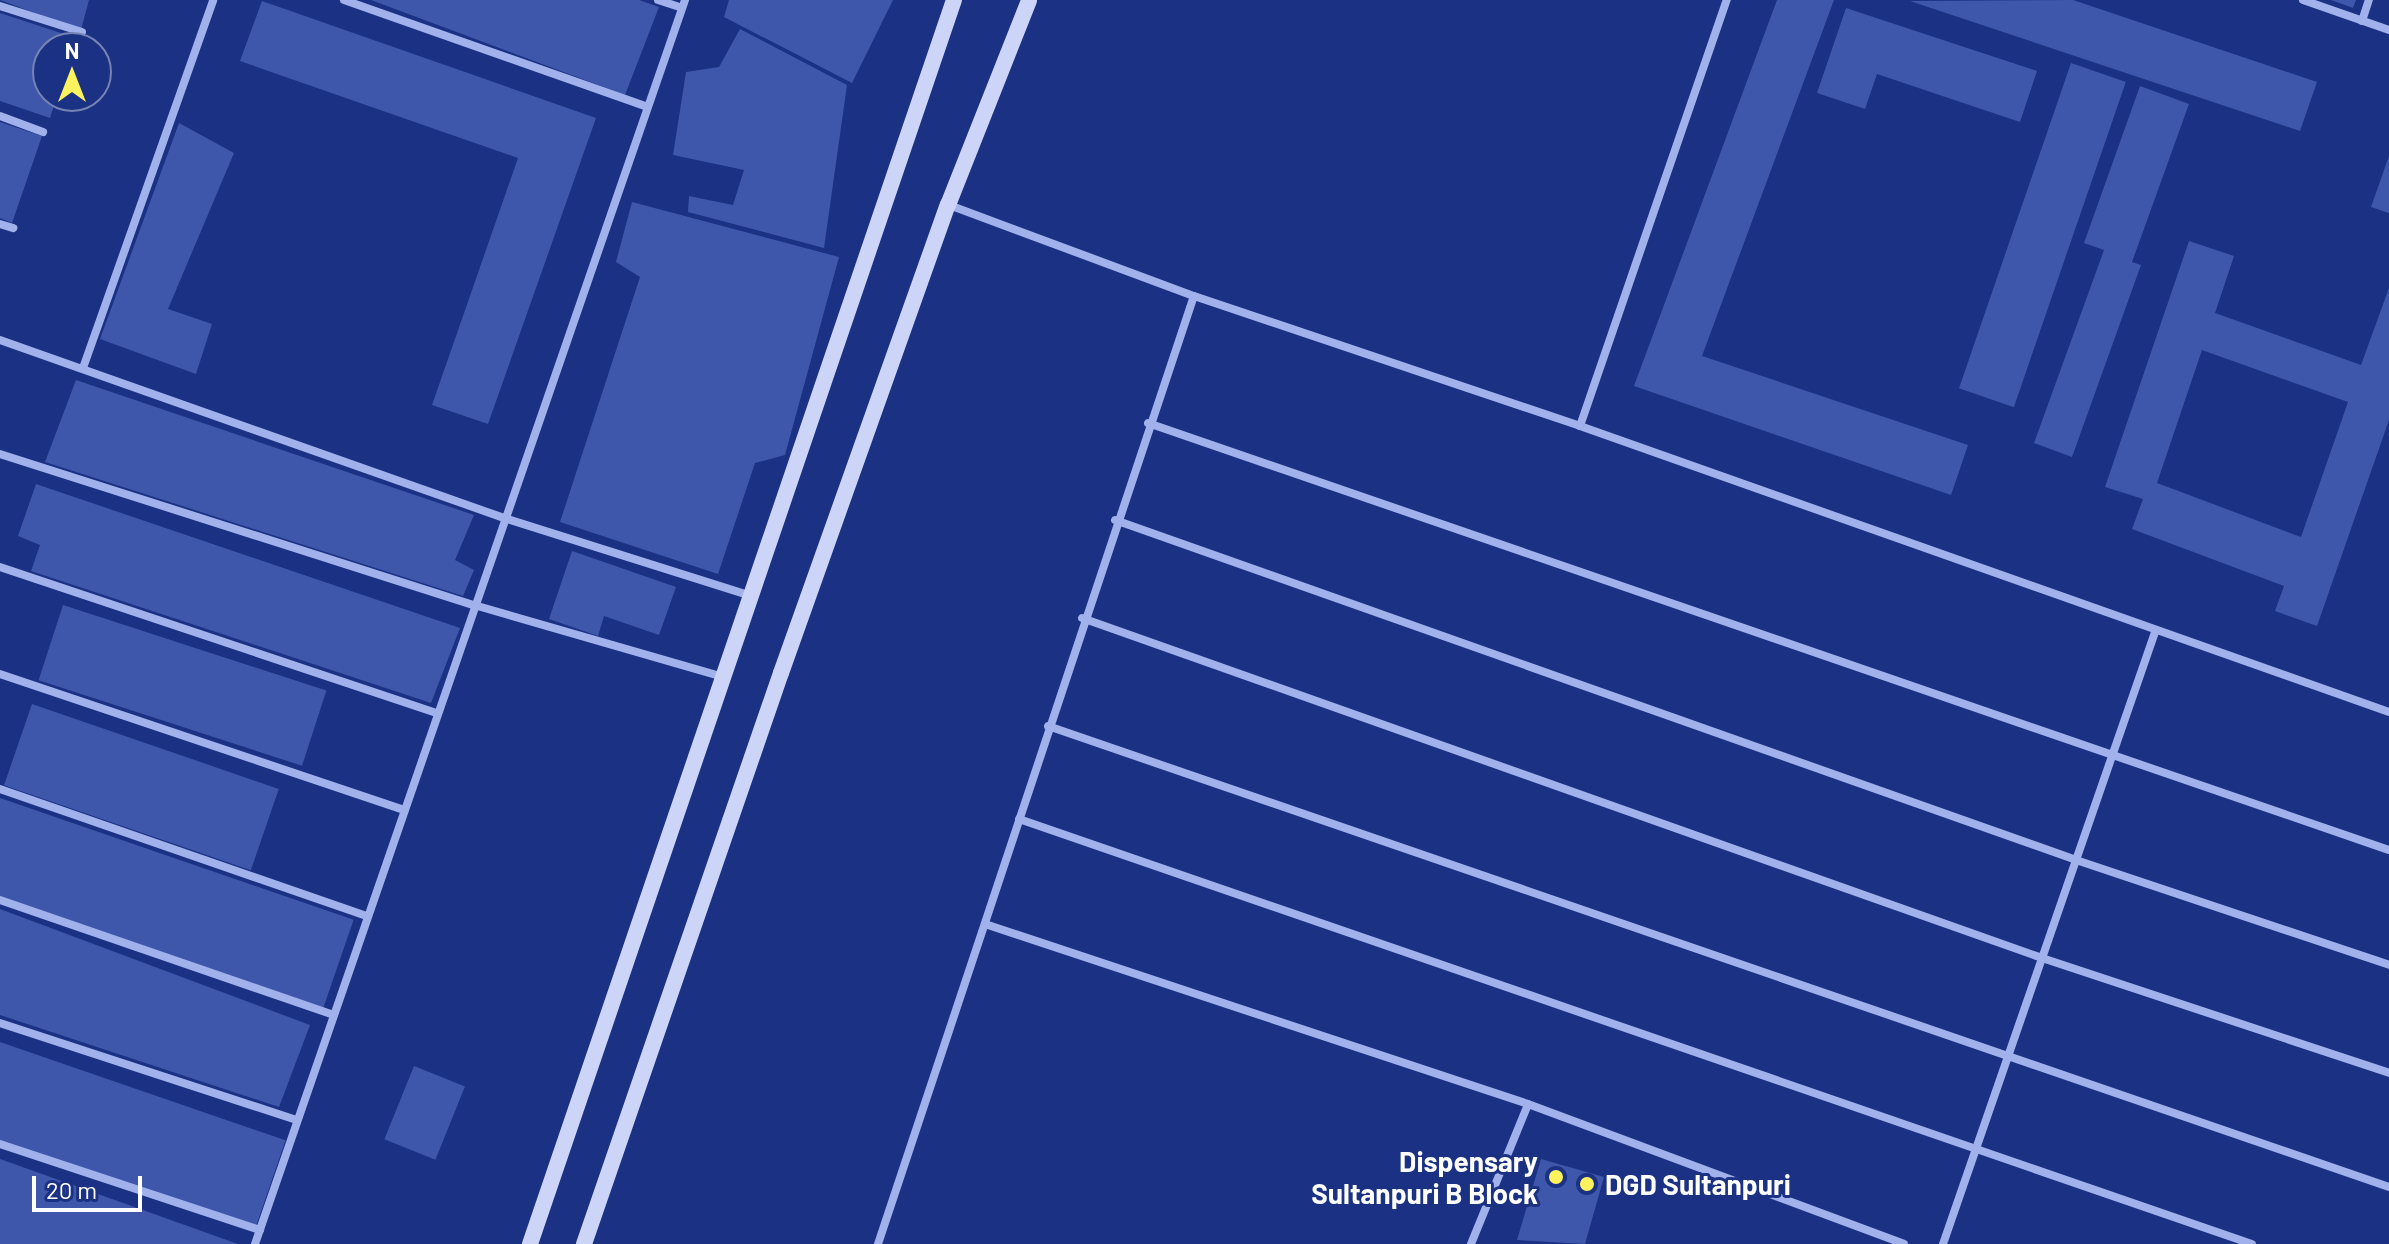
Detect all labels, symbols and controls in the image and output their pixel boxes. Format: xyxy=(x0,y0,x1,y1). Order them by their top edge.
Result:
north arrow xyxy=(32,32,112,112)
text: N xyxy=(65,37,79,63)
place label: Dispensary Sultanpuri B Block xyxy=(1311,1144,1538,1210)
scale bar xyxy=(36,1160,146,1210)
marker: Dispensary Sultanpuri B Block xyxy=(1545,1166,1567,1188)
place label: DGD Sultanpuri xyxy=(1605,1167,1791,1201)
marker: DGD Sultanpuri xyxy=(1576,1173,1598,1195)
text: 20 m xyxy=(46,1175,97,1204)

